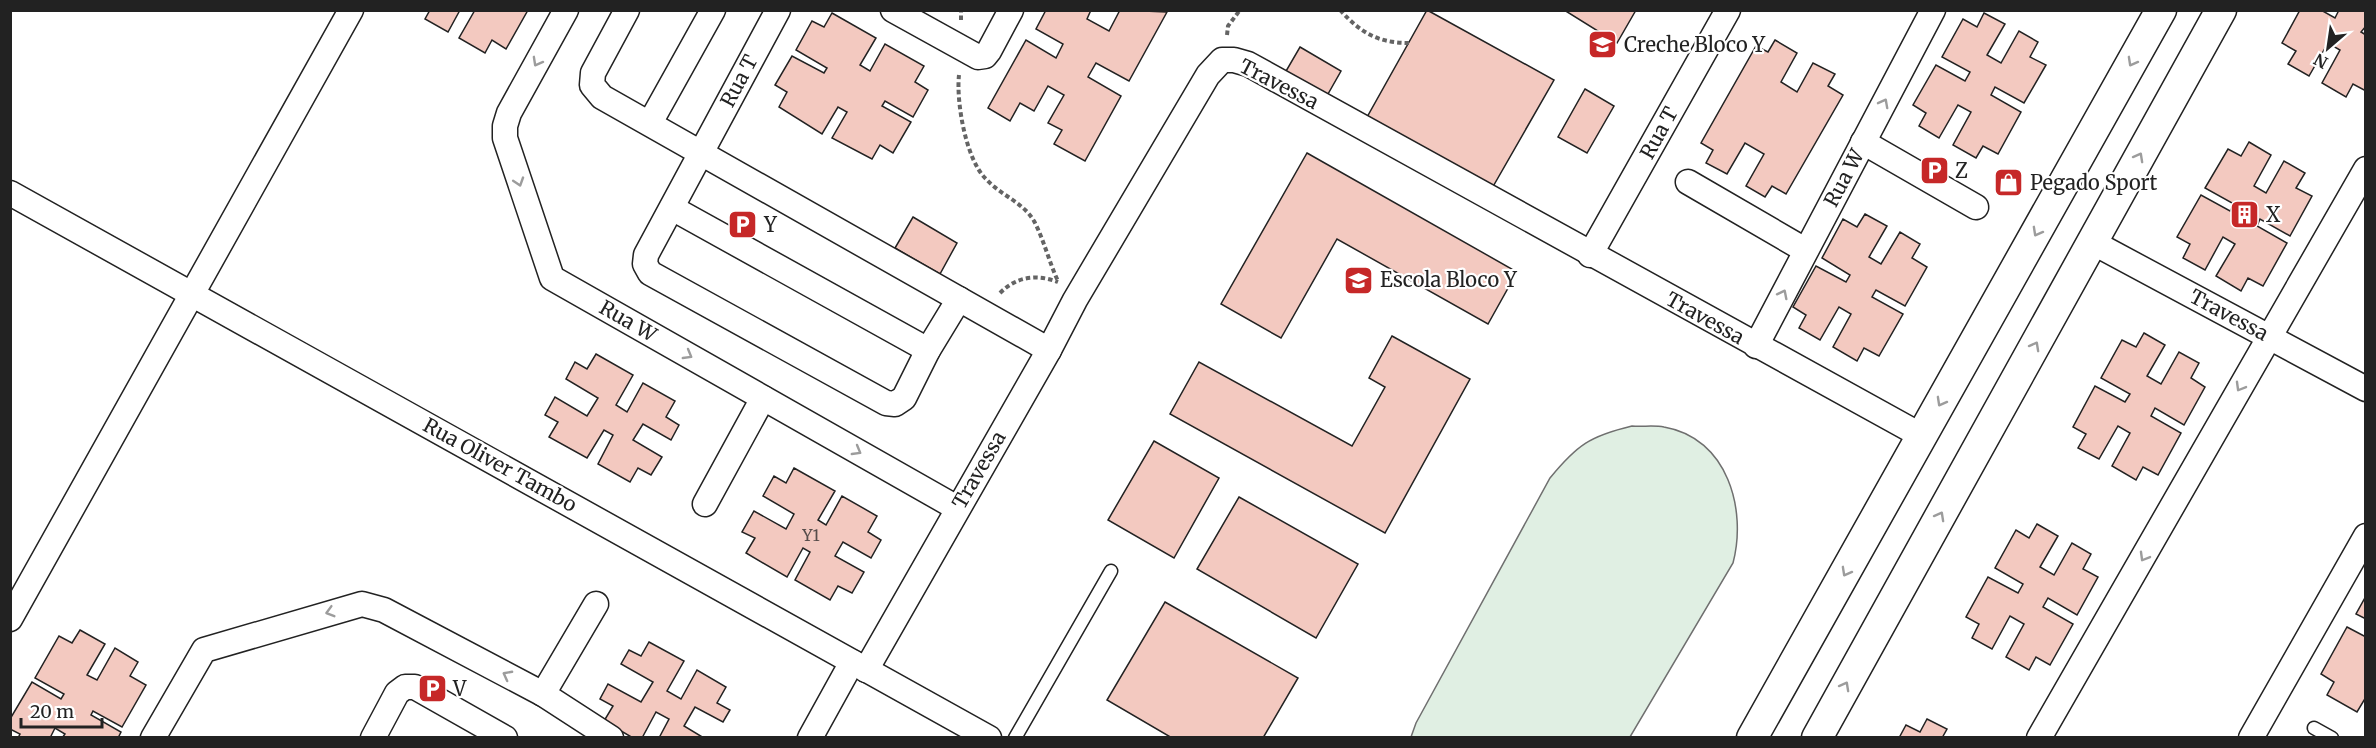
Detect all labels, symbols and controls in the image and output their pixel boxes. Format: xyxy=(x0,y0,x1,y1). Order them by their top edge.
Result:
north arrow xyxy=(2298,18,2358,78)
school or university icon: Creche Bloco Y xyxy=(1587,29,1619,61)
place label: Creche Bloco Y xyxy=(1624,32,1766,57)
text: N xyxy=(2310,49,2331,73)
street label: Rua T xyxy=(714,50,763,111)
street label: Travessa xyxy=(1235,53,1323,114)
one-way arrow xyxy=(533,55,544,66)
one-way arrow xyxy=(2128,55,2139,66)
one-way arrow xyxy=(1877,99,1888,109)
street label: Rua T xyxy=(1634,102,1683,163)
street label: Rua W xyxy=(1818,144,1870,211)
one-way arrow xyxy=(2132,153,2144,163)
parking icon: Z xyxy=(1918,155,1950,187)
place label: Z xyxy=(1955,158,1968,183)
shop icon: Pegado Sport xyxy=(1993,167,2025,199)
place label: Pegado Sport xyxy=(2030,170,2158,195)
one-way arrow xyxy=(512,176,525,187)
building icon: X xyxy=(2229,199,2261,231)
place label: X xyxy=(2266,202,2281,227)
parking icon: Y xyxy=(727,209,759,241)
place label: Y xyxy=(763,212,778,237)
one-way arrow xyxy=(2033,225,2044,236)
school or university icon: Escola Bloco Y xyxy=(1343,264,1375,296)
place label: Escola Bloco Y xyxy=(1380,267,1518,292)
street label: Travessa xyxy=(2186,283,2273,346)
street label: Travessa xyxy=(1662,286,1749,349)
one-way arrow xyxy=(1775,289,1787,300)
street label: Rua W xyxy=(595,294,662,347)
one-way arrow xyxy=(2027,341,2039,352)
one-way arrow xyxy=(682,348,692,359)
one-way arrow xyxy=(2236,381,2247,392)
one-way arrow xyxy=(1937,395,1948,406)
street label: Rua Oliver Tambo xyxy=(419,412,582,517)
street label: Travessa xyxy=(946,426,1011,513)
one-way arrow xyxy=(851,444,862,456)
one-way arrow xyxy=(1933,512,1944,522)
house number: Y1 xyxy=(801,525,820,545)
one-way arrow xyxy=(2139,551,2151,561)
one-way arrow xyxy=(1842,565,1853,576)
one-way arrow xyxy=(325,605,336,617)
one-way arrow xyxy=(502,671,513,682)
parking icon: V xyxy=(416,673,448,705)
place label: V xyxy=(452,676,467,701)
one-way arrow xyxy=(1838,682,1849,693)
scale bar xyxy=(21,691,102,729)
text: 20 m xyxy=(30,700,74,723)

